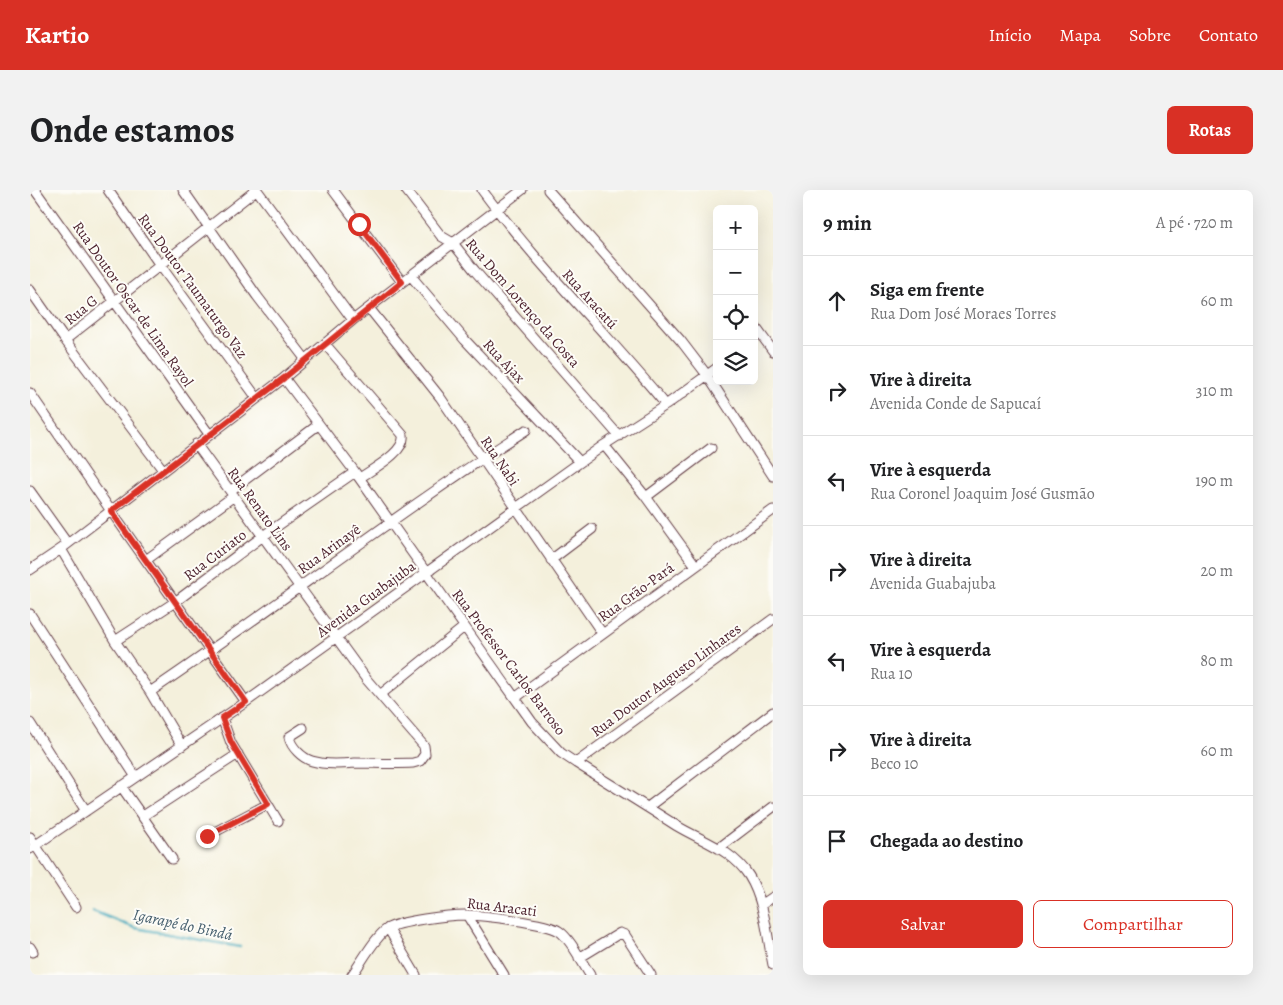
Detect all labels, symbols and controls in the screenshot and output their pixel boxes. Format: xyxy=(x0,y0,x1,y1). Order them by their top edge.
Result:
text: Kartio xyxy=(25,19,89,51)
text: Início xyxy=(989,23,1032,47)
text: Mapa xyxy=(1060,23,1101,47)
text: Sobre xyxy=(1129,23,1171,47)
text: Contato xyxy=(1199,23,1258,47)
text: Onde estamos xyxy=(30,106,235,154)
button: Rotas xyxy=(1167,106,1253,154)
map controls xyxy=(713,205,758,385)
button: + xyxy=(713,205,758,250)
street label: Rua Doutor Taumaturgo Vaz xyxy=(134,209,252,363)
text: 9 min xyxy=(823,209,872,237)
text: A pé · 720 m xyxy=(1156,212,1233,234)
route start xyxy=(348,213,371,236)
street label: Rua Doutor Oscar de Lima Rayol xyxy=(68,217,198,391)
street label: Rua Dom Lorenço da Costa xyxy=(461,234,585,372)
button: − xyxy=(713,250,758,295)
street label: Rua Aracatú xyxy=(558,265,623,334)
text: Siga em frente xyxy=(870,277,984,303)
icon: ahead xyxy=(823,287,851,315)
text: 60 m xyxy=(1201,290,1233,312)
street label: Rua G xyxy=(60,291,102,329)
button: locate xyxy=(713,295,758,340)
text: Rua Dom José Moraes Torres xyxy=(870,303,1056,325)
street label: Rua Ajax xyxy=(478,335,530,387)
button: layers xyxy=(713,340,758,385)
text: Vire à direita xyxy=(870,367,972,393)
icon: right xyxy=(823,377,851,405)
text: 310 m xyxy=(1196,380,1233,402)
text: Avenida Conde de Sapucaí xyxy=(870,393,1041,415)
street label: Rua Nabi xyxy=(476,432,524,490)
text: Vire à esquerda xyxy=(870,457,991,483)
street label: Rua Renato Lins xyxy=(223,463,297,555)
icon: left xyxy=(823,467,851,495)
text: 190 m xyxy=(1195,470,1233,492)
text: Rua Coronel Joaquim José Gusmão xyxy=(870,483,1095,505)
street label: Rua Arinayê xyxy=(293,519,365,579)
street label: Rua Curiato xyxy=(180,525,250,585)
text: Vire à direita xyxy=(870,547,972,573)
street label: Avenida Guabajuba xyxy=(312,556,420,642)
icon: right xyxy=(823,557,851,585)
street label: Rua Grão-Pará xyxy=(594,558,678,626)
text: 20 m xyxy=(1200,560,1233,582)
text: Avenida Guabajuba xyxy=(870,573,996,595)
street label: Rua Professor Carlos Barroso xyxy=(447,585,571,739)
street label: Rua Doutor Augusto Linhares xyxy=(587,619,745,741)
text: Vire à esquerda xyxy=(870,637,991,663)
icon: left xyxy=(823,647,851,675)
text: 80 m xyxy=(1200,650,1233,672)
text: Rua 10 xyxy=(870,663,913,685)
text: Vire à direita xyxy=(870,727,972,753)
icon: right xyxy=(823,737,851,765)
text: 60 m xyxy=(1201,740,1233,762)
text: Beco 10 xyxy=(870,753,918,775)
route end xyxy=(196,825,219,848)
icon: arrive xyxy=(823,827,851,855)
text: Chegada ao destino xyxy=(870,828,1023,854)
street label: Rua Aracati xyxy=(466,893,538,921)
button: Salvar xyxy=(823,900,1023,948)
button: Compartilhar xyxy=(1033,900,1233,948)
water label: Igarapé do Bindá xyxy=(131,904,235,946)

